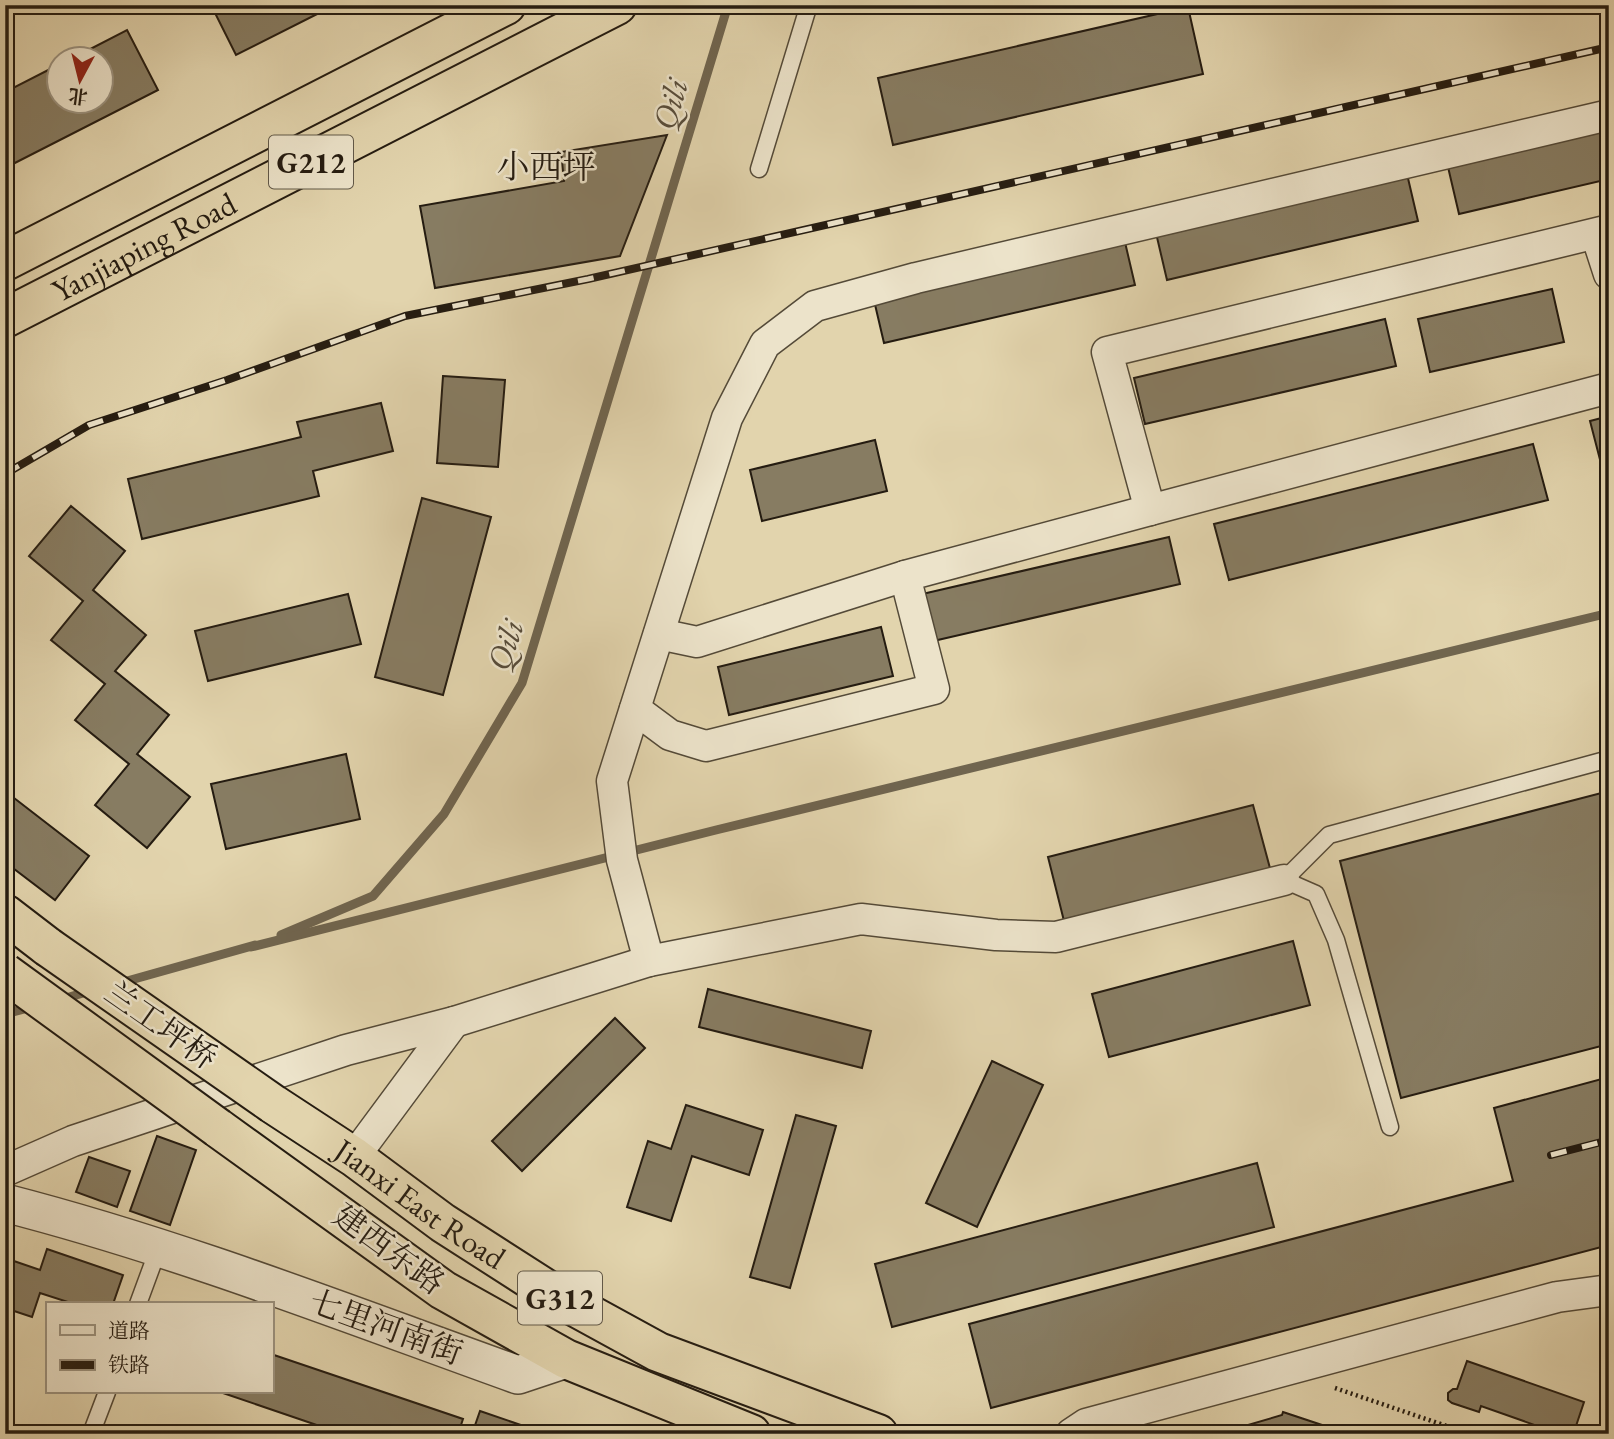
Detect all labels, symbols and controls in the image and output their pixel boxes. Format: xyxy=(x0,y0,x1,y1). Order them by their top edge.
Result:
north arrow xyxy=(46,46,116,116)
water label: Qili xyxy=(642,72,698,135)
text: 北 xyxy=(67,83,89,110)
road number: G212 xyxy=(269,136,353,188)
district label: 小西坪 xyxy=(497,145,596,188)
street label: Yanjiaping Road xyxy=(45,182,244,312)
water label: Qili xyxy=(476,613,534,676)
street label: 兰工坪桥 xyxy=(97,971,225,1079)
street label: Jianxi East Road xyxy=(324,1127,514,1279)
street label: 建西东路 xyxy=(325,1194,453,1304)
road number: G312 xyxy=(518,1272,602,1324)
street label: 七里河南街 xyxy=(304,1280,468,1374)
legend xyxy=(46,1302,273,1394)
text: 道路 xyxy=(108,1317,150,1344)
text: 铁路 xyxy=(108,1351,150,1378)

